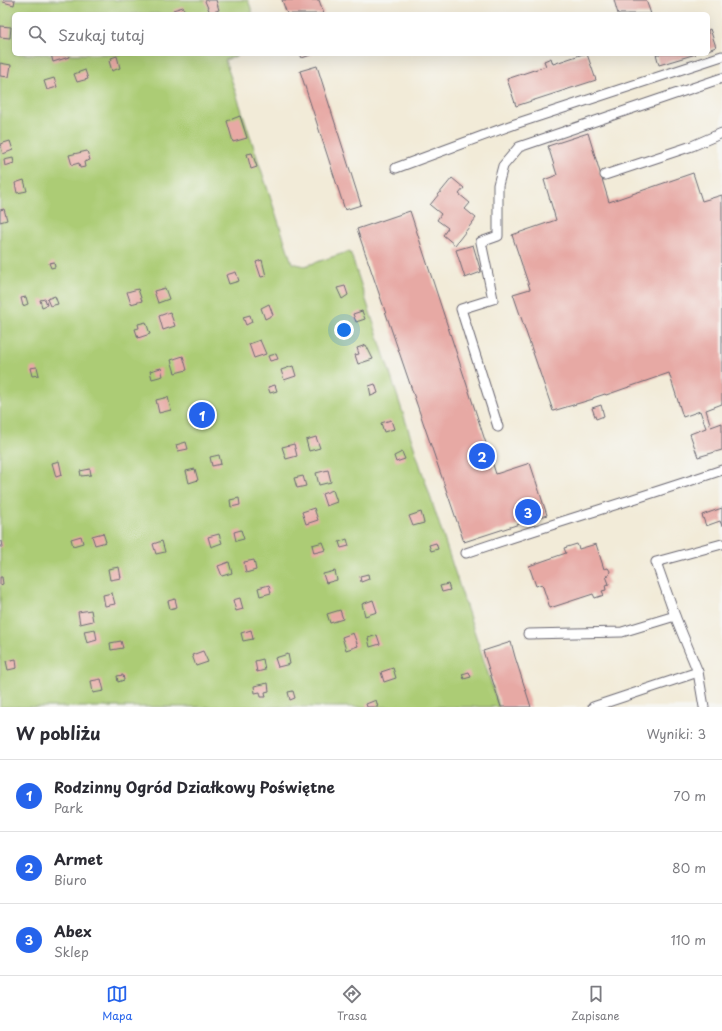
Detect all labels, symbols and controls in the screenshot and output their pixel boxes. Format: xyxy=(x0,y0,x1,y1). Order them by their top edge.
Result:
search box xyxy=(12,12,710,56)
icon: search xyxy=(26,23,48,45)
text: Szukaj tutaj xyxy=(58,23,145,46)
your location xyxy=(334,320,354,340)
pin: 1 xyxy=(189,400,215,430)
pin: 2 xyxy=(469,441,495,471)
pin: 3 xyxy=(515,497,541,527)
text: W pobliżu xyxy=(16,720,101,746)
text: Wyniki: 3 xyxy=(646,724,706,743)
text: Rodzinny Ogród Działkowy Poświętne xyxy=(54,775,335,798)
text: 1 xyxy=(26,786,32,805)
text: 70 m xyxy=(673,786,706,805)
text: Park xyxy=(54,798,83,817)
text: Armet xyxy=(54,847,103,870)
text: 2 xyxy=(24,858,34,877)
text: 80 m xyxy=(672,858,706,877)
text: Biuro xyxy=(54,870,87,889)
text: Abex xyxy=(54,919,92,942)
text: 3 xyxy=(25,930,33,949)
text: 110 m xyxy=(671,930,706,949)
text: Sklep xyxy=(54,942,89,961)
tab: Mapa xyxy=(102,983,132,1024)
tab: Trasa xyxy=(337,983,367,1024)
tab: Zapisane xyxy=(571,983,620,1024)

